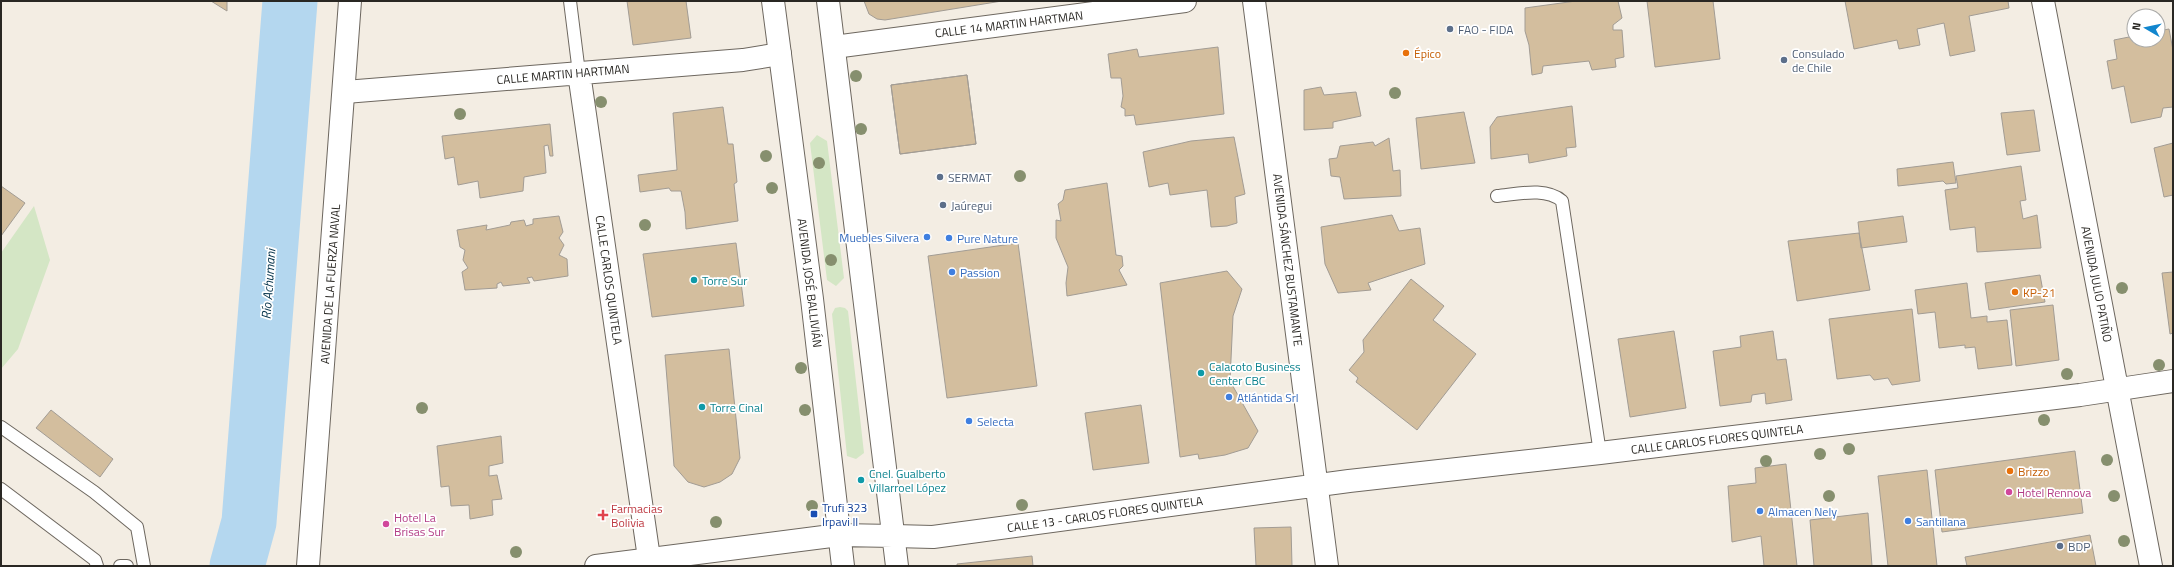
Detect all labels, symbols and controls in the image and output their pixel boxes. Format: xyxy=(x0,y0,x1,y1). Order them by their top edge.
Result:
street label: CALLE 14 MARTIN HARTMAN xyxy=(934,5,1084,43)
north arrow xyxy=(2126,8,2166,48)
place label: FAO - FIDA xyxy=(1458,20,1513,39)
text: N xyxy=(2128,21,2145,31)
marker: FAO - FIDA xyxy=(1445,24,1455,34)
place label: Épico xyxy=(1414,44,1441,63)
place label: Consulado de Chile xyxy=(1792,44,1845,77)
marker: Épico xyxy=(1401,48,1411,58)
marker: Consulado de Chile xyxy=(1779,55,1789,65)
street label: CALLE MARTIN HARTMAN xyxy=(496,59,630,89)
place label: SERMAT xyxy=(948,168,992,187)
marker: SERMAT xyxy=(935,172,945,182)
street label: AVENIDA SÁNCHEZ BUSTAMANTE xyxy=(1268,173,1308,348)
place label: Jaúregui xyxy=(951,196,992,215)
marker: Jaúregui xyxy=(938,200,948,210)
street label: AVENIDA DE LA FUERZA NAVAL xyxy=(315,203,345,365)
street label: CALLE CARLOS QUINTELA xyxy=(590,214,628,346)
street label: AVENIDA JOSÉ BALLIVIÁN xyxy=(793,217,827,349)
street label: AVENIDA JULIO PATIÑO xyxy=(2076,224,2118,344)
place label: Muebles Silvera xyxy=(839,228,919,247)
place label: Pure Nature xyxy=(957,229,1018,248)
marker: Muebles Silvera xyxy=(922,232,932,242)
marker: Pure Nature xyxy=(944,233,954,243)
water label: Río Achumani xyxy=(256,247,281,320)
place label: Passion xyxy=(960,263,1000,282)
marker: Passion xyxy=(947,267,957,277)
place label: Torre Sur xyxy=(702,271,747,290)
marker: Torre Sur xyxy=(689,275,699,285)
place label: KP-21 xyxy=(2023,283,2056,302)
marker: KP-21 xyxy=(2010,287,2020,297)
place label: Calacoto Business Center CBC xyxy=(1209,357,1301,390)
marker: Calacoto Business Center CBC xyxy=(1196,368,1206,378)
place label: Atlántida Srl xyxy=(1237,388,1299,407)
marker: Atlántida Srl xyxy=(1224,392,1234,402)
place label: Torre Cinal xyxy=(710,398,763,417)
marker: Torre Cinal xyxy=(697,402,707,412)
place label: Selecta xyxy=(977,412,1014,431)
marker: Selecta xyxy=(964,416,974,426)
street label: CALLE CARLOS FLORES QUINTELA xyxy=(1630,419,1804,459)
place label: Brizzo xyxy=(2018,462,2049,481)
place label: Cnel. Gualberto Villarroel López xyxy=(869,464,946,497)
marker: Brizzo xyxy=(2005,466,2015,476)
marker: Cnel. Gualberto Villarroel López xyxy=(856,475,866,485)
place label: Hotel Rennova xyxy=(2017,483,2091,502)
marker: Hotel Rennova xyxy=(2004,487,2014,497)
street label: CALLE 13 - CARLOS FLORES QUINTELA xyxy=(1006,491,1204,537)
place label: Trufi 323 Irpavi II xyxy=(822,498,867,531)
place label: Farmacias Bolivia xyxy=(611,499,663,532)
place label: Almacen Nely xyxy=(1768,502,1837,521)
marker: Almacen Nely xyxy=(1755,506,1765,516)
place label: Hotel La Brisas Sur xyxy=(394,508,445,541)
marker: Trufi 323 Irpavi II xyxy=(809,509,819,519)
marker: Farmacias Bolivia xyxy=(598,510,608,520)
place label: Santillana xyxy=(1916,512,1966,531)
marker: Santillana xyxy=(1903,516,1913,526)
marker: Hotel La Brisas Sur xyxy=(381,519,391,529)
place label: BDP xyxy=(2068,537,2090,556)
marker: BDP xyxy=(2055,541,2065,551)

